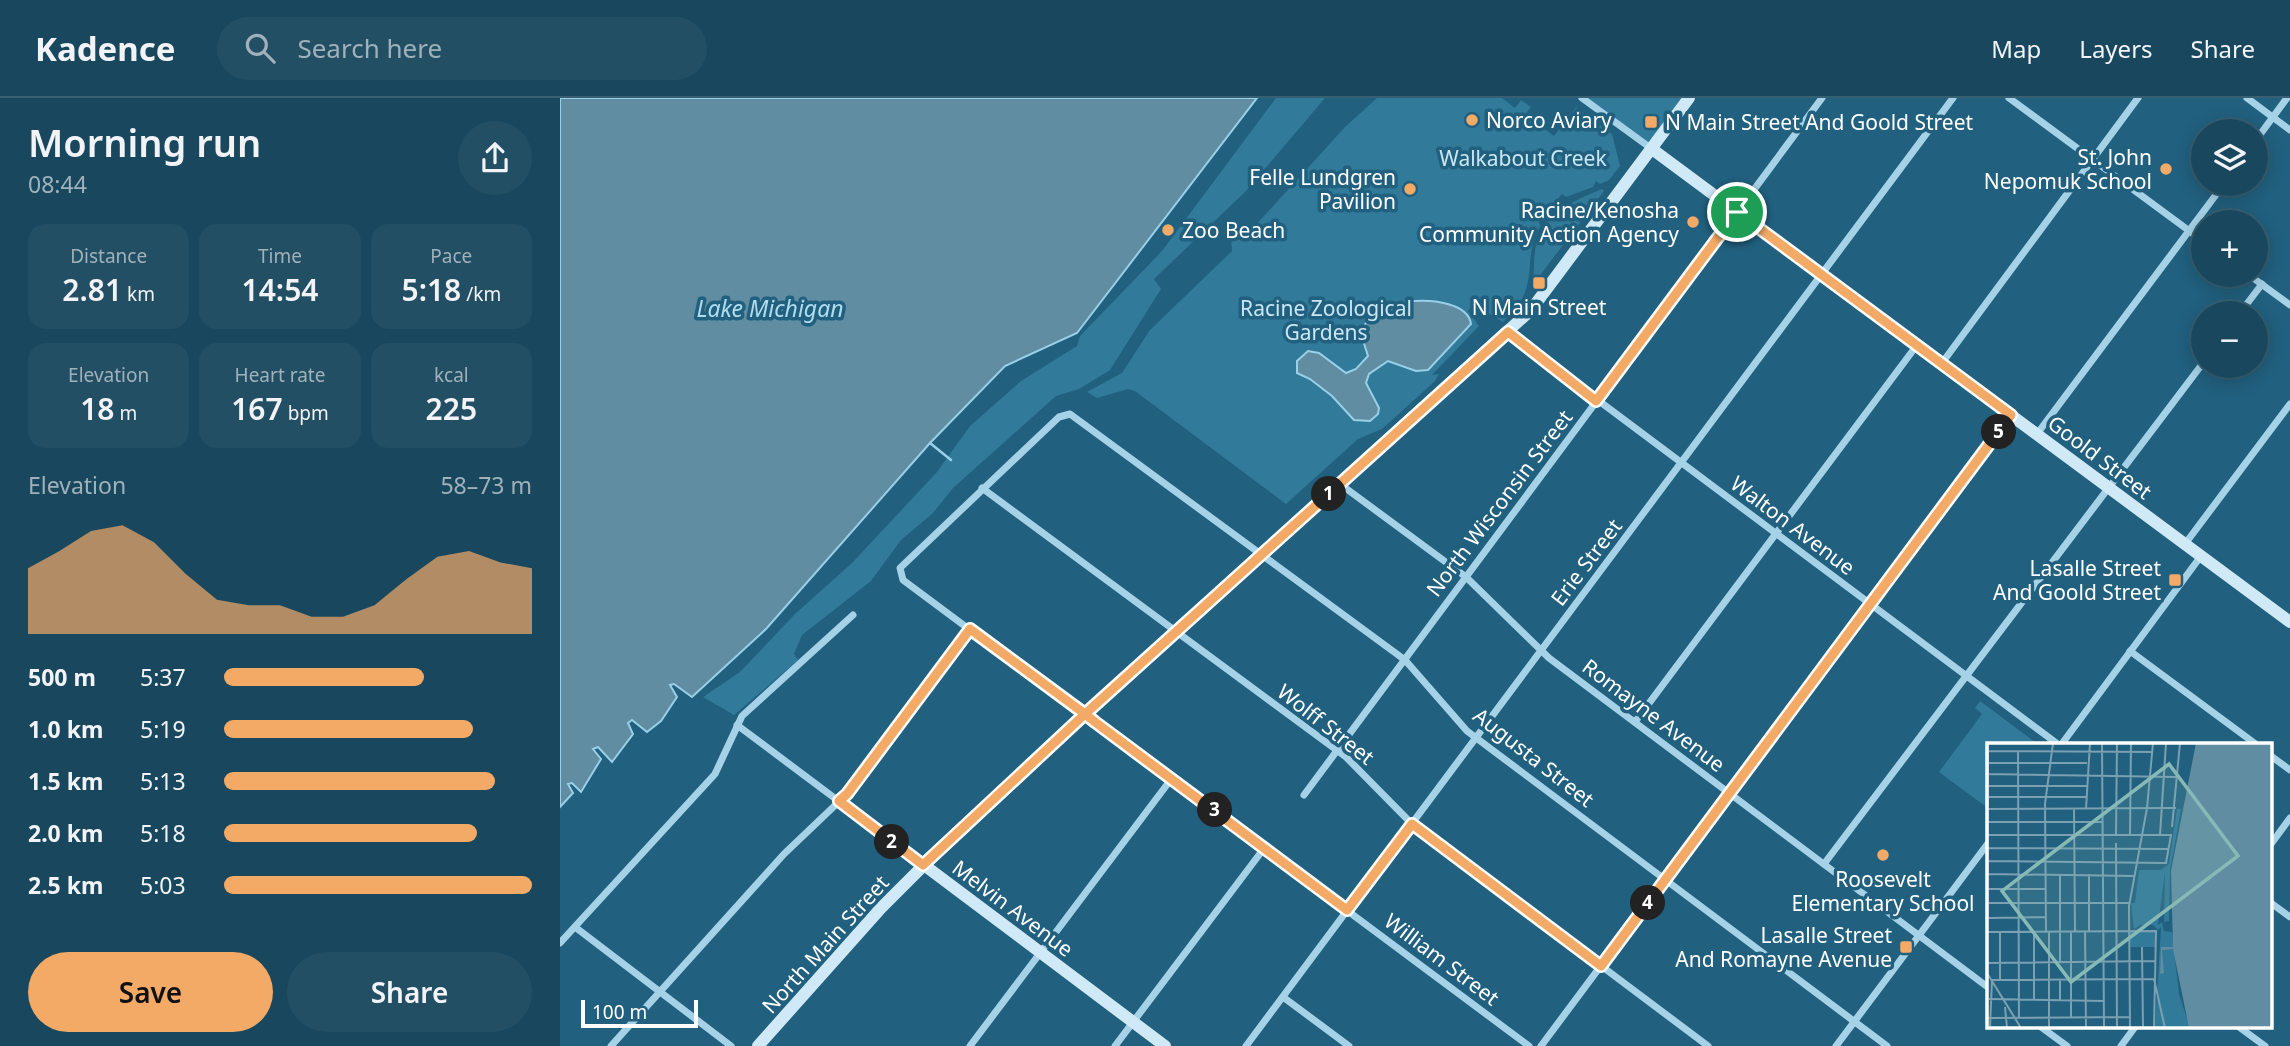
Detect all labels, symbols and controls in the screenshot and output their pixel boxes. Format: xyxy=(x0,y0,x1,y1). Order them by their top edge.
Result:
search box xyxy=(217,17,707,80)
text: Kadence xyxy=(35,26,175,71)
icon: search xyxy=(241,29,279,67)
text: Search here xyxy=(297,30,442,66)
text: Map xyxy=(1991,32,2041,65)
text: Layers xyxy=(2079,32,2153,65)
text: Share xyxy=(2191,32,2255,65)
place label: Norco Aviary xyxy=(1486,106,1612,134)
place label: N Main Street And Goold Street xyxy=(1665,108,1974,136)
marker: Norco Aviary xyxy=(1464,112,1480,128)
marker: N Main Street And Goold Street xyxy=(1643,114,1659,130)
text: Morning run xyxy=(28,116,261,168)
map controls xyxy=(2191,119,2268,378)
button: layers xyxy=(2191,119,2268,196)
button: share xyxy=(458,121,532,195)
place label: St. John Nepomuk School xyxy=(1984,143,2152,195)
park label: Walkabout Creek xyxy=(1439,144,1607,172)
marker: St. John Nepomuk School xyxy=(2158,161,2174,177)
place label: Felle Lundgren Pavilion xyxy=(1249,163,1396,215)
text: 08:44 xyxy=(28,168,87,200)
marker: Felle Lundgren Pavilion xyxy=(1402,181,1418,197)
pin xyxy=(1707,182,1767,242)
icon: arrive xyxy=(1718,193,1756,231)
place label: Racine/Kenosha Community Action Agency xyxy=(1419,196,1679,248)
button: + xyxy=(2191,210,2268,287)
marker: Racine/Kenosha Community Action Agency xyxy=(1685,214,1701,230)
place label: Zoo Beach xyxy=(1182,216,1285,244)
marker: Zoo Beach xyxy=(1160,222,1176,238)
text: Distance xyxy=(70,243,147,269)
text: Time xyxy=(258,243,302,269)
text: Pace xyxy=(430,243,472,269)
text: 2.81 xyxy=(62,269,122,310)
text: 14:54 xyxy=(242,269,318,310)
text: 5:18 xyxy=(401,269,461,310)
marker: N Main Street xyxy=(1531,275,1547,291)
text: km xyxy=(122,281,155,307)
text: /km xyxy=(461,281,501,307)
water label: Lake Michigan xyxy=(696,292,844,324)
place label: N Main Street xyxy=(1472,293,1607,321)
park label: Racine Zoological Gardens xyxy=(1240,294,1412,346)
button: − xyxy=(2191,301,2268,378)
text: Elevation xyxy=(68,362,149,388)
text: Heart rate xyxy=(235,362,325,388)
text: kcal xyxy=(434,362,469,388)
text: 18 xyxy=(80,388,114,429)
text: 167 xyxy=(231,388,283,429)
text: 225 xyxy=(426,388,477,429)
text: m xyxy=(114,400,137,426)
text: bpm xyxy=(283,400,329,426)
street label: North Wisconsin Street xyxy=(1420,404,1579,602)
street label: Goold Street xyxy=(2042,409,2158,505)
pin: 5 xyxy=(1982,414,2016,450)
text: 5 xyxy=(1993,418,2004,444)
text: Elevation xyxy=(28,469,126,501)
text: 58–73 m xyxy=(440,469,532,501)
street label: Walton Avenue xyxy=(1725,469,1861,581)
pin: 1 xyxy=(1312,476,1346,512)
text: 1 xyxy=(1323,480,1334,506)
street label: Erie Street xyxy=(1544,513,1628,611)
place label: Lasalle Street And Goold Street xyxy=(1993,554,2161,606)
marker: Lasalle Street And Goold Street xyxy=(2167,572,2183,588)
street label: Romayne Avenue xyxy=(1577,652,1731,778)
text: 500 m xyxy=(28,661,96,693)
text: 5:37 xyxy=(140,661,186,693)
street label: Wolff Street xyxy=(1272,677,1381,771)
street label: Augusta Street xyxy=(1468,701,1600,813)
text: 1.0 km xyxy=(28,713,103,745)
text: 5:19 xyxy=(140,713,186,745)
inset map xyxy=(1987,743,2273,1028)
text: 1.5 km xyxy=(28,765,103,797)
text: 5:13 xyxy=(140,765,186,797)
pin: 3 xyxy=(1198,792,1232,828)
text: 3 xyxy=(1209,796,1220,822)
text: 2.0 km xyxy=(28,817,103,849)
text: 5:18 xyxy=(140,817,186,849)
pin: 2 xyxy=(874,824,910,860)
text: 2 xyxy=(886,828,897,854)
marker: Roosevelt Elementary School xyxy=(1875,847,1891,863)
street label: Melvin Avenue xyxy=(947,853,1079,963)
place label: Roosevelt Elementary School xyxy=(1791,865,1975,917)
text: 2.5 km xyxy=(28,869,103,901)
text: 5:03 xyxy=(140,869,186,901)
street label: North Main Street xyxy=(755,869,895,1019)
pin: 4 xyxy=(1630,886,1666,920)
text: 4 xyxy=(1642,889,1653,915)
street label: William Street xyxy=(1379,907,1505,1012)
place label: Lasalle Street And Romayne Avenue xyxy=(1675,921,1892,973)
marker: Lasalle Street And Romayne Avenue xyxy=(1898,939,1914,955)
button: Save xyxy=(28,952,273,1032)
button: Share xyxy=(287,952,532,1032)
scale bar xyxy=(581,997,698,1029)
text: 100 m xyxy=(592,999,647,1025)

